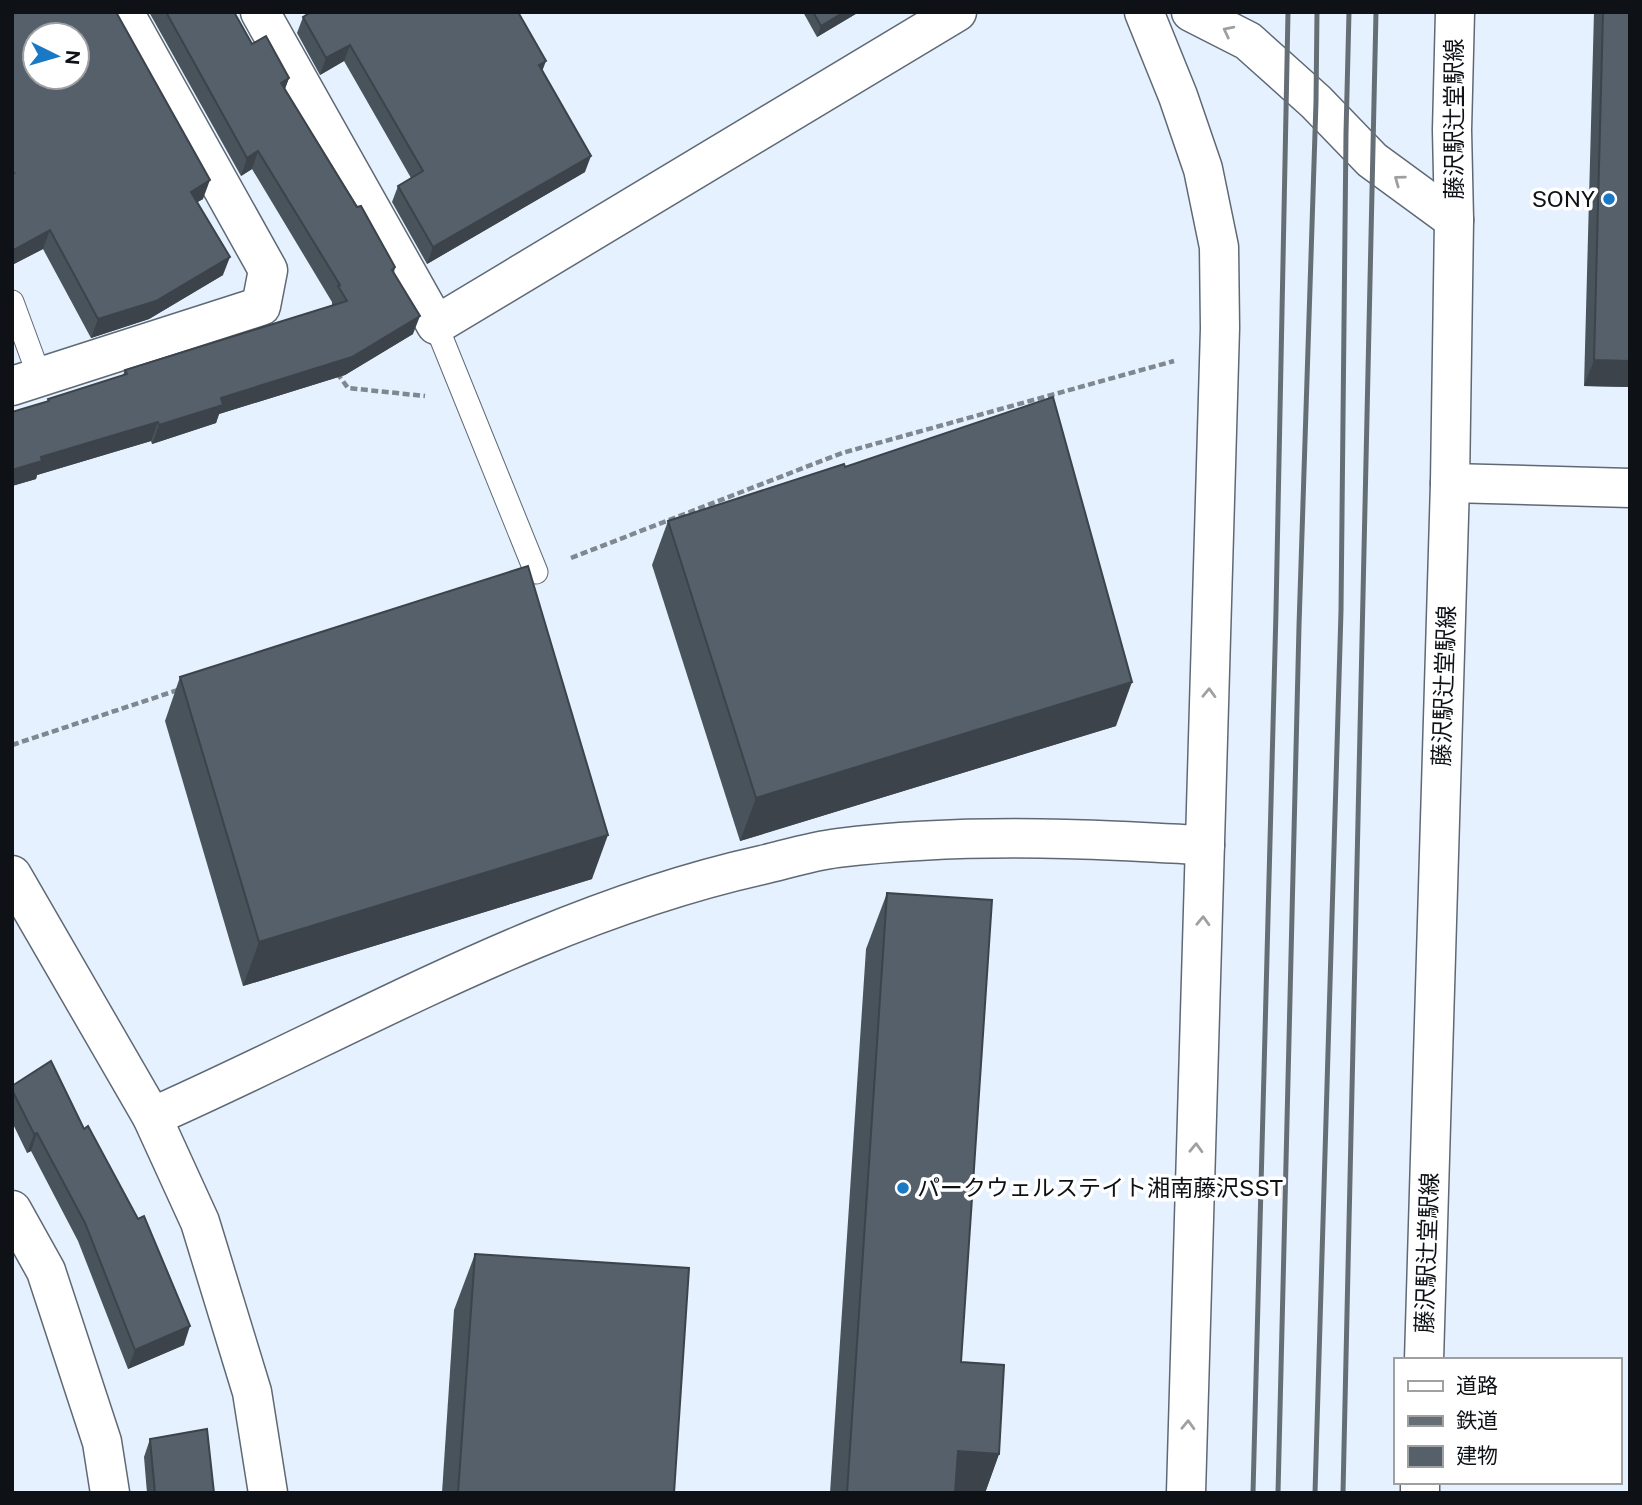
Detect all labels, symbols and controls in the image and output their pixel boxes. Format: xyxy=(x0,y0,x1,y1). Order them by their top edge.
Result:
north arrow xyxy=(21,21,91,91)
one-way arrow xyxy=(1223,25,1235,39)
street label: 藤沢駅辻堂駅線 xyxy=(1440,39,1467,200)
text: N xyxy=(61,49,85,66)
one-way arrow xyxy=(1394,176,1407,188)
place label: SONY xyxy=(1532,185,1595,212)
marker: SONY xyxy=(1601,191,1617,207)
street label: 藤沢駅辻堂駅線 xyxy=(1427,605,1460,767)
one-way arrow xyxy=(1201,688,1217,698)
one-way arrow xyxy=(1195,915,1210,926)
one-way arrow xyxy=(1188,1142,1204,1153)
street label: 藤沢駅辻堂駅線 xyxy=(1410,1172,1443,1334)
place label: パークウェルステイト湘南藤沢SST xyxy=(917,1174,1284,1201)
marker: パークウェルステイト湘南藤沢SST xyxy=(895,1180,911,1196)
legend xyxy=(1394,1358,1621,1484)
text: 道路 xyxy=(1456,1373,1498,1398)
text: 鉄道 xyxy=(1456,1408,1498,1433)
one-way arrow xyxy=(1181,1419,1196,1430)
text: 建物 xyxy=(1456,1443,1498,1468)

